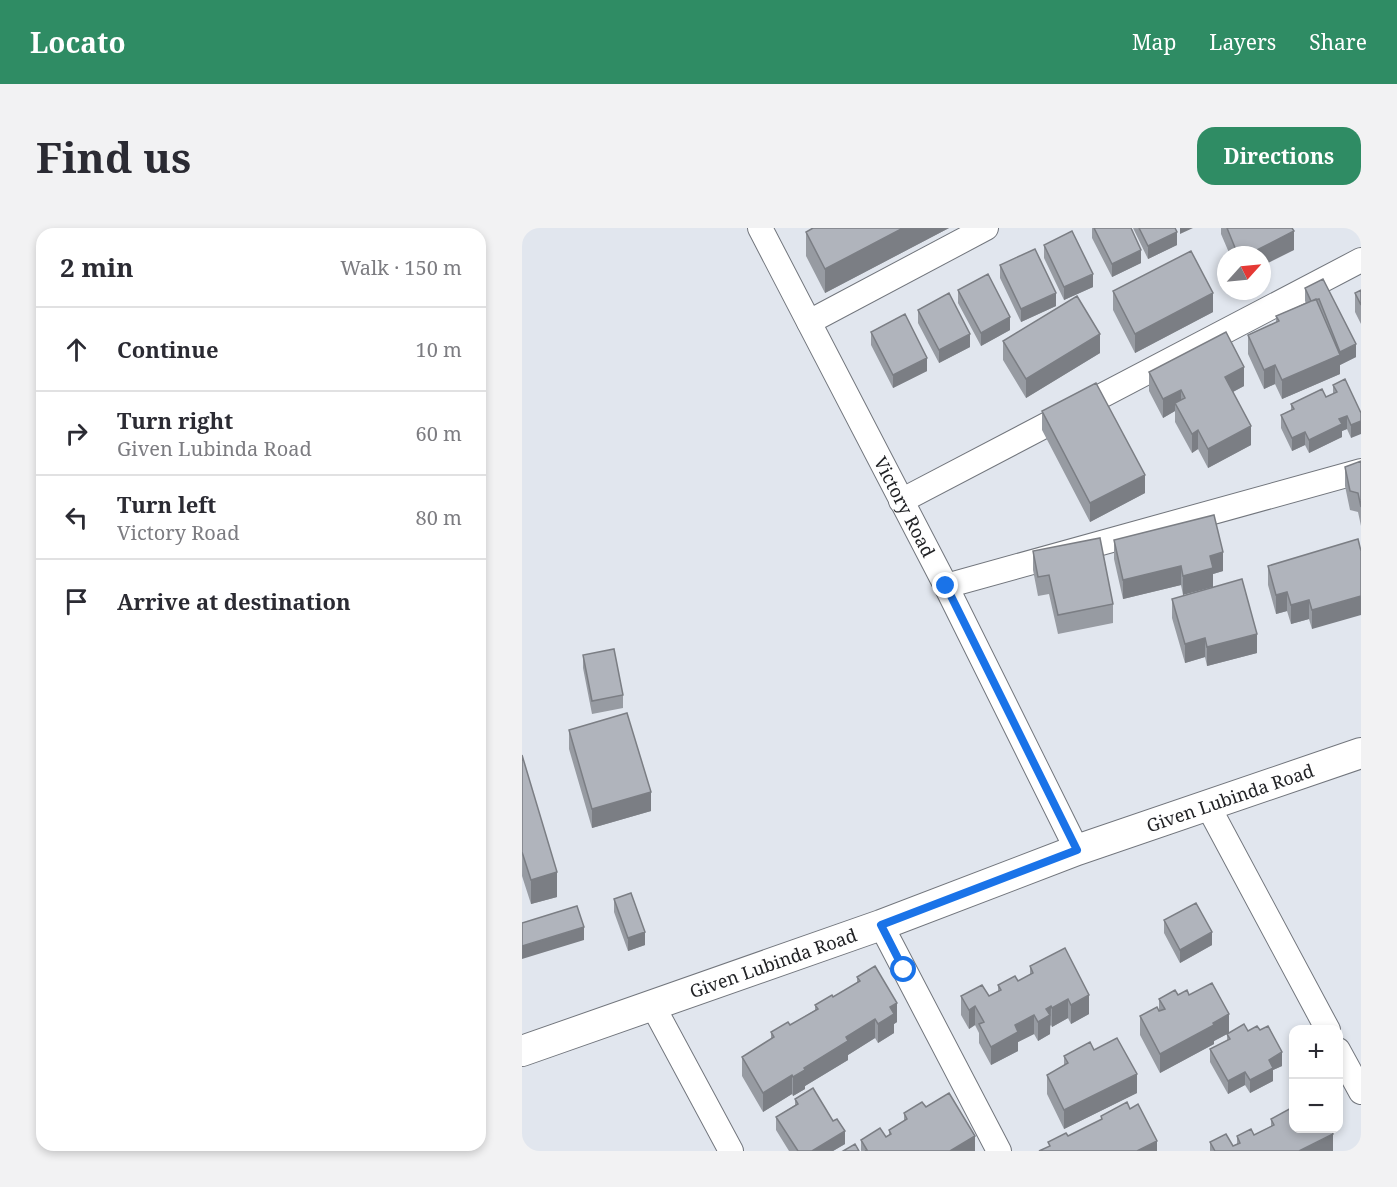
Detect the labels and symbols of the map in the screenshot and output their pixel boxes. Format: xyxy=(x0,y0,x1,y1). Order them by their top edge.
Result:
north arrow xyxy=(1217,246,1271,300)
street label: Victory Road xyxy=(869,452,941,561)
route end xyxy=(932,572,958,598)
street label: Given Lubinda Road xyxy=(1143,758,1317,837)
street label: Given Lubinda Road xyxy=(686,923,860,1003)
route start xyxy=(890,956,916,982)

